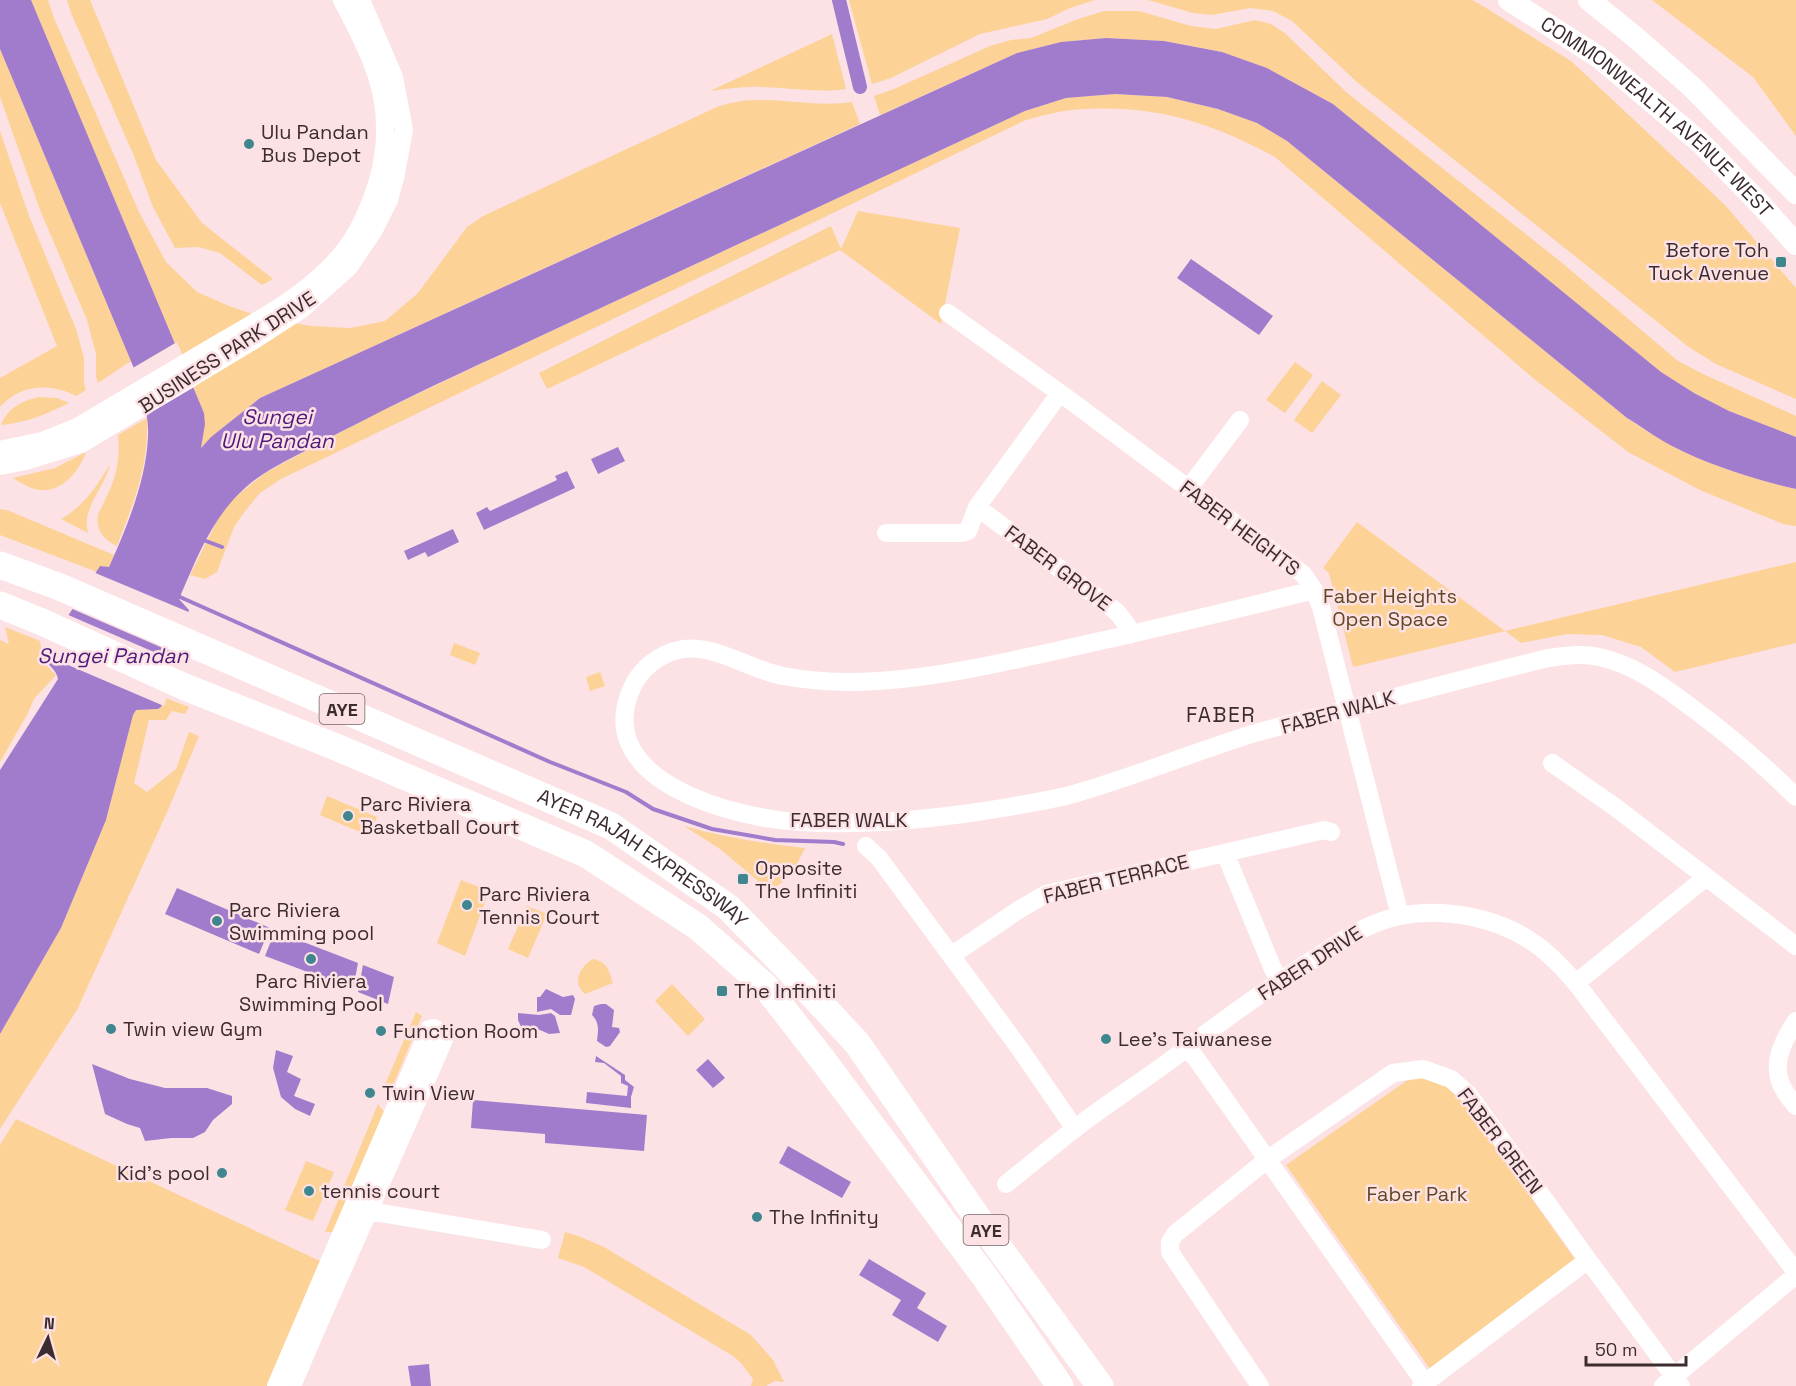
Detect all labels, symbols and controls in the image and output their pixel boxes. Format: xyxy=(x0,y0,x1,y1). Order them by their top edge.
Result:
street label: COMMONWEALTH AVENUE WEST xyxy=(1536,11,1779,223)
place label: Ulu Pandan Bus Depot xyxy=(261,119,369,168)
marker: Ulu Pandan Bus Depot xyxy=(242,137,256,151)
place label: Before Toh Tuck Avenue xyxy=(1648,237,1769,286)
marker: Before Toh Tuck Avenue xyxy=(1774,255,1788,269)
street label: BUSINESS PARK DRIVE xyxy=(134,285,320,419)
water label: Sungei Ulu Pandan xyxy=(220,403,335,454)
street label: FABER HEIGHTS xyxy=(1175,474,1305,582)
street label: FABER GROVE xyxy=(999,519,1117,617)
park label: Faber Heights Open Space xyxy=(1323,583,1457,632)
water label: Sungei Pandan xyxy=(38,642,190,669)
street label: FABER WALK xyxy=(1278,684,1398,740)
road number: AYE xyxy=(320,694,364,724)
district label: FABER xyxy=(1186,701,1256,728)
street label: AYER RAJAH EXPRESSWAY xyxy=(534,783,754,933)
place label: Parc Riviera Basketball Court xyxy=(360,791,520,840)
street label: FABER WALK xyxy=(790,807,908,833)
marker: Parc Riviera Basketball Court xyxy=(341,809,355,823)
street label: FABER TERRACE xyxy=(1041,848,1191,910)
place label: Opposite The Infiniti xyxy=(755,855,857,904)
marker: Opposite The Infiniti xyxy=(736,872,750,886)
place label: Parc Riviera Tennis Court xyxy=(479,881,600,930)
place label: Parc Riviera Swimming pool xyxy=(229,897,374,946)
marker: Parc Riviera Tennis Court xyxy=(460,898,474,912)
marker: Parc Riviera Swimming pool xyxy=(210,914,224,928)
street label: FABER DRIVE xyxy=(1253,920,1367,1006)
marker: Parc Riviera Swimming Pool xyxy=(304,952,318,966)
place label: Parc Riviera Swimming Pool xyxy=(239,968,383,1017)
place label: The Infiniti xyxy=(734,978,836,1004)
marker: The Infiniti xyxy=(715,984,729,998)
place label: Twin view Gym xyxy=(123,1016,263,1042)
place label: Function Room xyxy=(393,1018,538,1044)
marker: Twin view Gym xyxy=(104,1022,118,1036)
marker: Function Room xyxy=(374,1024,388,1038)
place label: Lee’s Taiwanese xyxy=(1118,1026,1272,1052)
marker: Lee’s Taiwanese xyxy=(1099,1032,1113,1046)
place label: Twin View xyxy=(382,1080,475,1106)
street label: FABER GREEN xyxy=(1452,1083,1548,1199)
marker: Twin View xyxy=(363,1086,377,1100)
place label: Kid's pool xyxy=(117,1160,210,1186)
marker: Kid's pool xyxy=(215,1166,229,1180)
place label: tennis court xyxy=(321,1178,440,1204)
park label: Faber Park xyxy=(1366,1181,1468,1207)
marker: tennis court xyxy=(302,1184,316,1198)
place label: The Infinity xyxy=(769,1204,879,1230)
marker: The Infinity xyxy=(750,1210,764,1224)
road number: AYE xyxy=(964,1215,1008,1245)
north arrow xyxy=(18,1308,78,1368)
text: N xyxy=(43,1313,56,1334)
scale bar xyxy=(1586,1329,1686,1367)
text: 50 m xyxy=(1595,1338,1637,1361)

